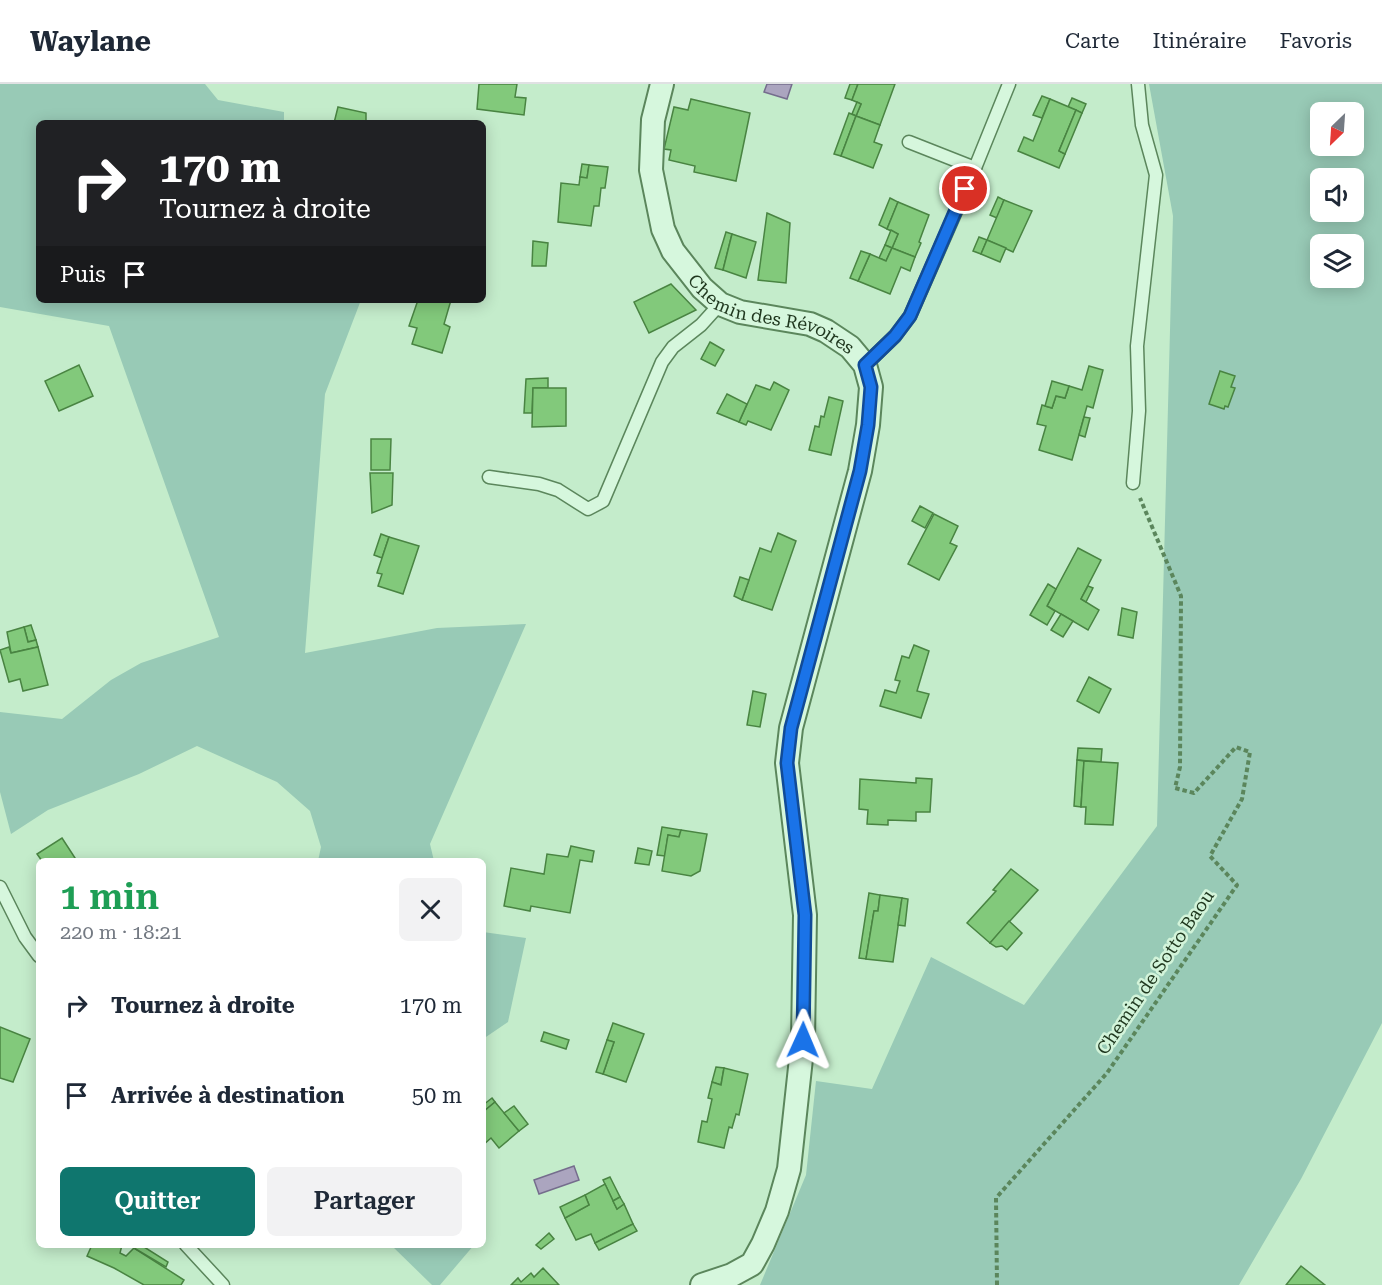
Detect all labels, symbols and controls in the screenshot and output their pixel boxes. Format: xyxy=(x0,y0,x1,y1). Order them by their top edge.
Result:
text: Waylane xyxy=(30,25,151,58)
text: Carte xyxy=(1065,29,1120,53)
text: Itinéraire xyxy=(1153,29,1247,53)
text: Favoris xyxy=(1280,29,1352,53)
north arrow xyxy=(1310,102,1364,156)
map controls xyxy=(1310,102,1364,288)
text: 170 m xyxy=(159,143,281,192)
icon: right xyxy=(60,144,138,222)
pin xyxy=(939,163,990,214)
button: sound xyxy=(1310,168,1364,222)
icon: arrive xyxy=(948,172,981,205)
text: Tournez à droite xyxy=(159,193,371,225)
button: layers xyxy=(1310,234,1364,288)
icon: arrive xyxy=(118,258,151,291)
text: Puis xyxy=(60,262,106,287)
street label: Chemin des Révoires xyxy=(684,269,859,358)
text: 1 min xyxy=(60,876,159,918)
button: close xyxy=(399,878,462,941)
street label: Chemin de Sotto Baou xyxy=(1092,886,1218,1058)
text: 220 m · 18:21 xyxy=(60,920,182,944)
icon: right xyxy=(60,989,93,1022)
text: Tournez à droite xyxy=(111,993,295,1018)
text: 170 m xyxy=(399,993,462,1018)
position arrow xyxy=(771,1008,835,1072)
icon: arrive xyxy=(60,1079,93,1112)
text: Arrivée à destination xyxy=(111,1083,345,1108)
text: 50 m xyxy=(412,1083,462,1108)
button: Quitter xyxy=(60,1167,255,1236)
button: Partager xyxy=(267,1167,462,1236)

